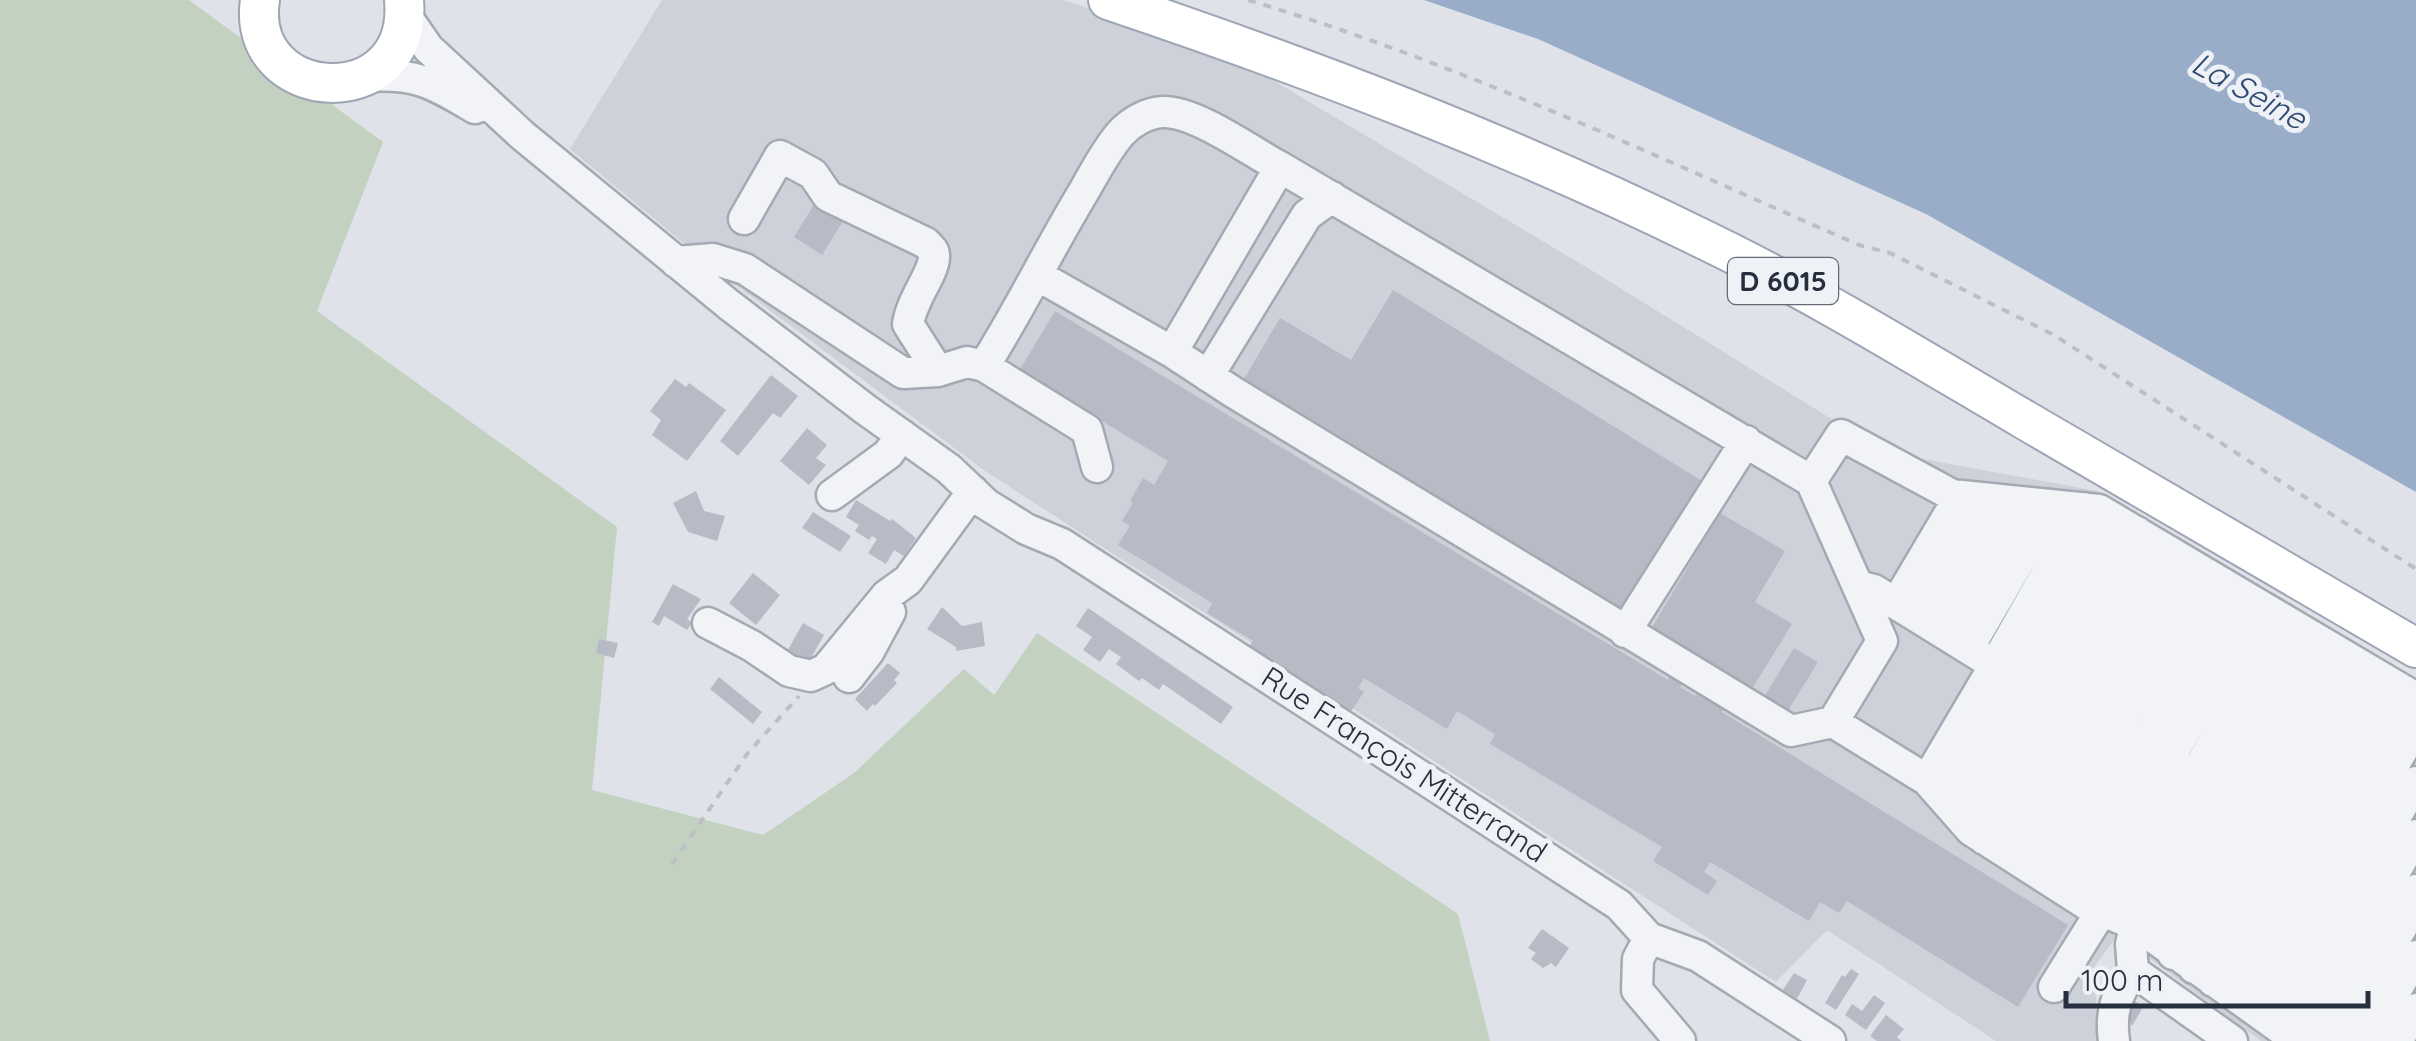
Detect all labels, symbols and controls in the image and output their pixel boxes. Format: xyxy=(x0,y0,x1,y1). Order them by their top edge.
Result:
water label: La Seine xyxy=(2185,42,2315,139)
road number: D 6015 xyxy=(1728,258,1838,304)
street label: Rue François Mitterrand xyxy=(1255,658,1554,871)
scale bar xyxy=(2066,946,2368,1008)
text: 100 m xyxy=(2081,961,2163,999)

